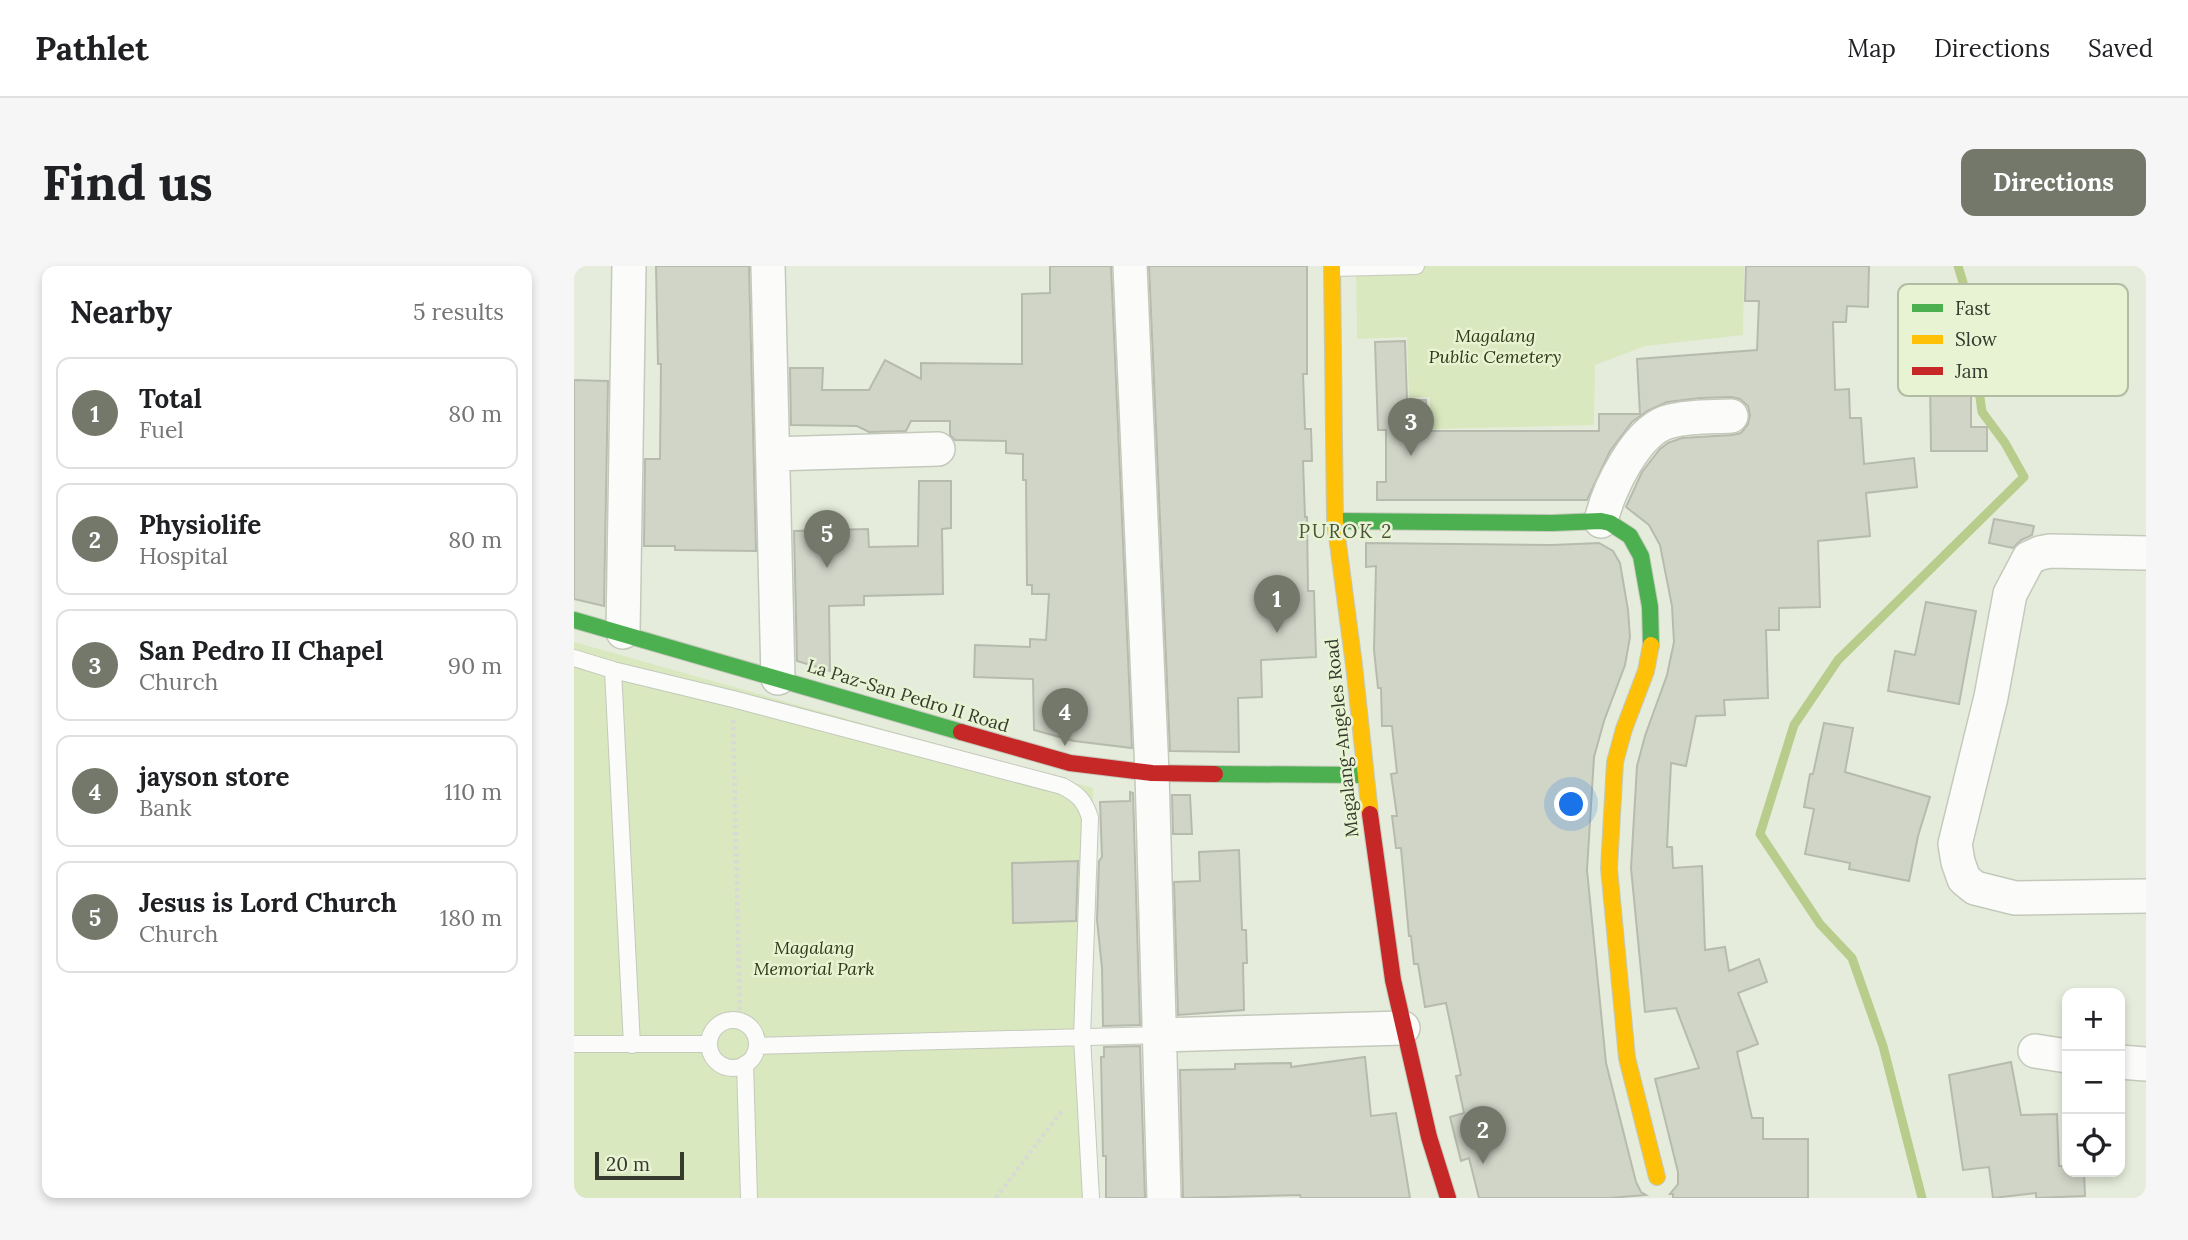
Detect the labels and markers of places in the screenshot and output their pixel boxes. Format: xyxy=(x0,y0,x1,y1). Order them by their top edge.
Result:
pin: 3 xyxy=(1388,398,1434,456)
pin: 5 xyxy=(804,510,850,568)
pin: 1 xyxy=(1254,575,1300,633)
pin: 4 xyxy=(1042,688,1088,746)
pin: 2 xyxy=(1460,1106,1506,1164)

